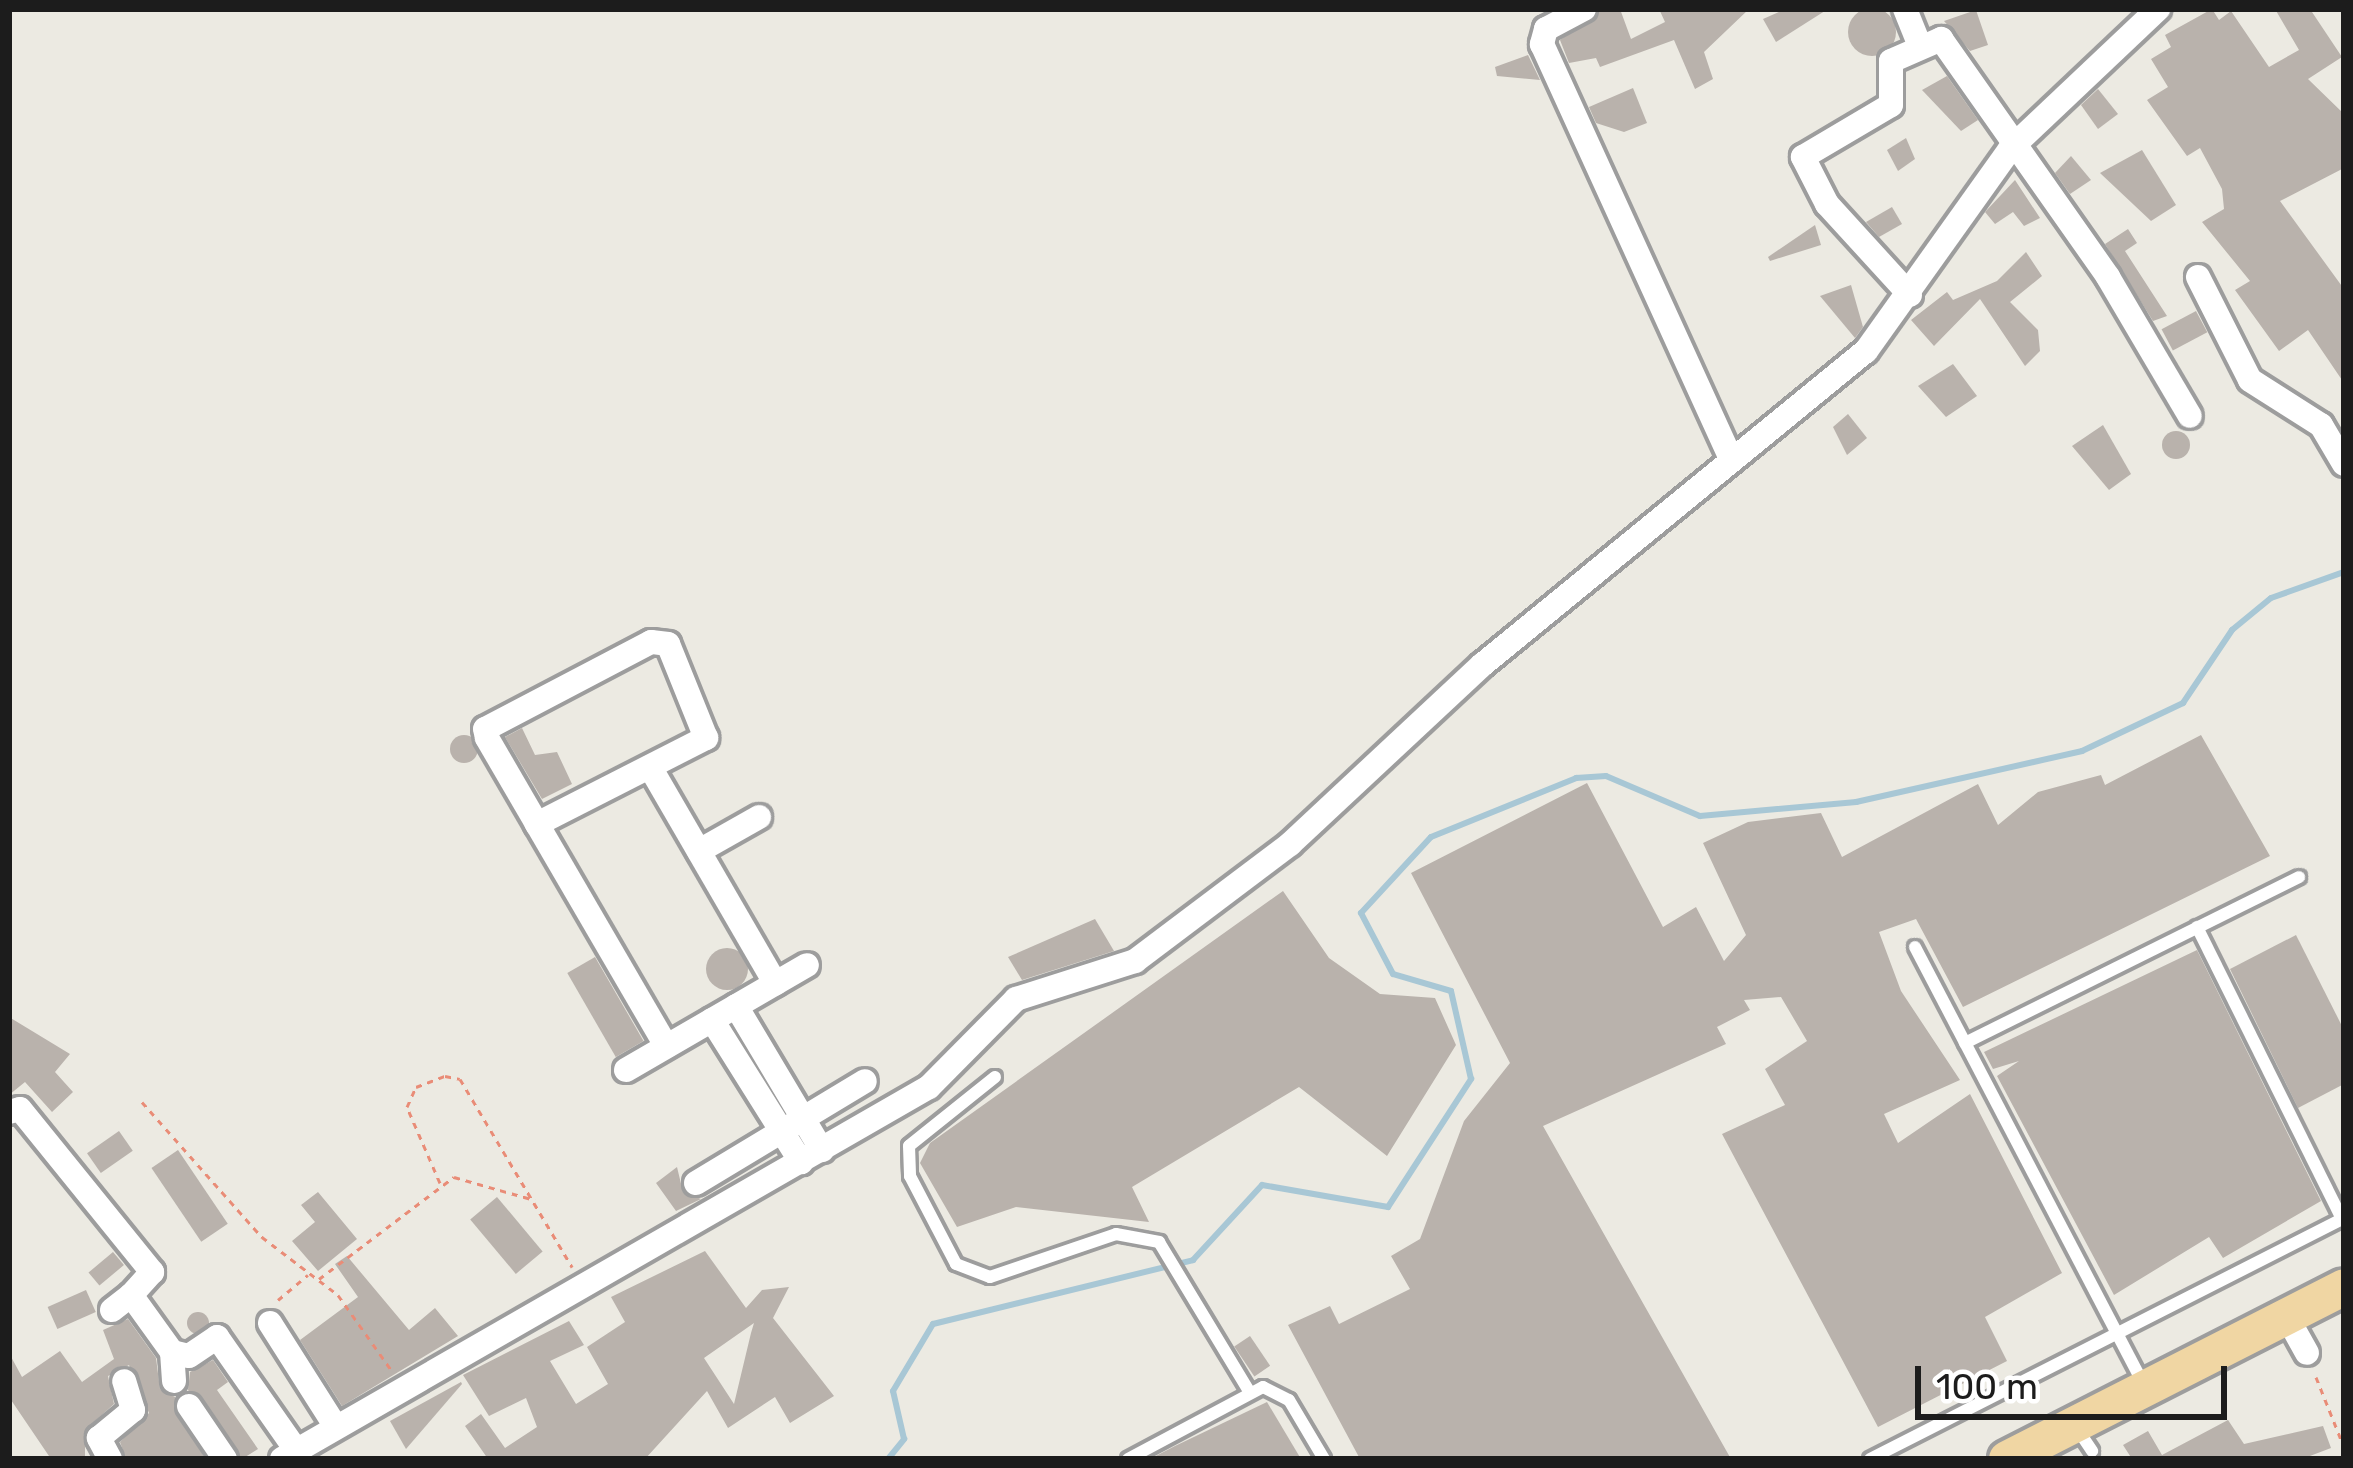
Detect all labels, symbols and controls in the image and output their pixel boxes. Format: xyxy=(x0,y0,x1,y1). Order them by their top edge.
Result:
scale bar xyxy=(1921,1342,2233,1416)
text: 100 m xyxy=(1936,1365,2038,1408)

